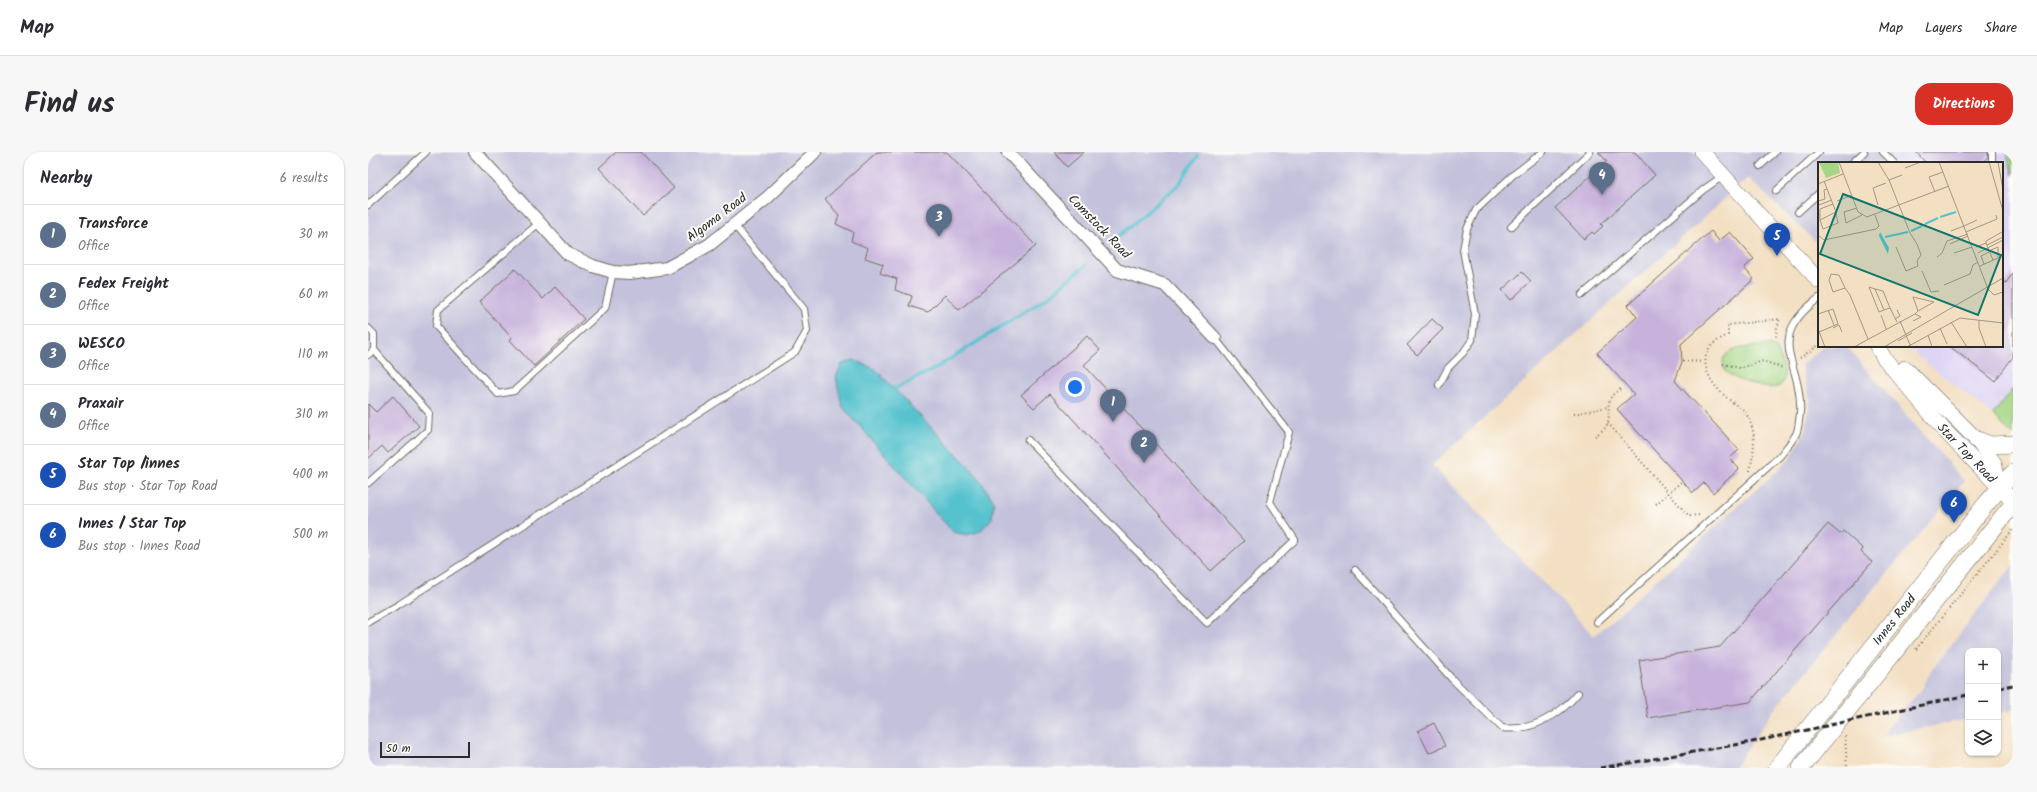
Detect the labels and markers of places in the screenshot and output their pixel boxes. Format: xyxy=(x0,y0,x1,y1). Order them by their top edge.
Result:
pin: 4 xyxy=(1589,162,1615,195)
pin: 3 xyxy=(926,204,952,237)
pin: 5 xyxy=(1764,223,1790,256)
pin: 1 xyxy=(1100,389,1126,422)
pin: 2 xyxy=(1131,430,1157,463)
pin: 6 xyxy=(1941,490,1967,523)

